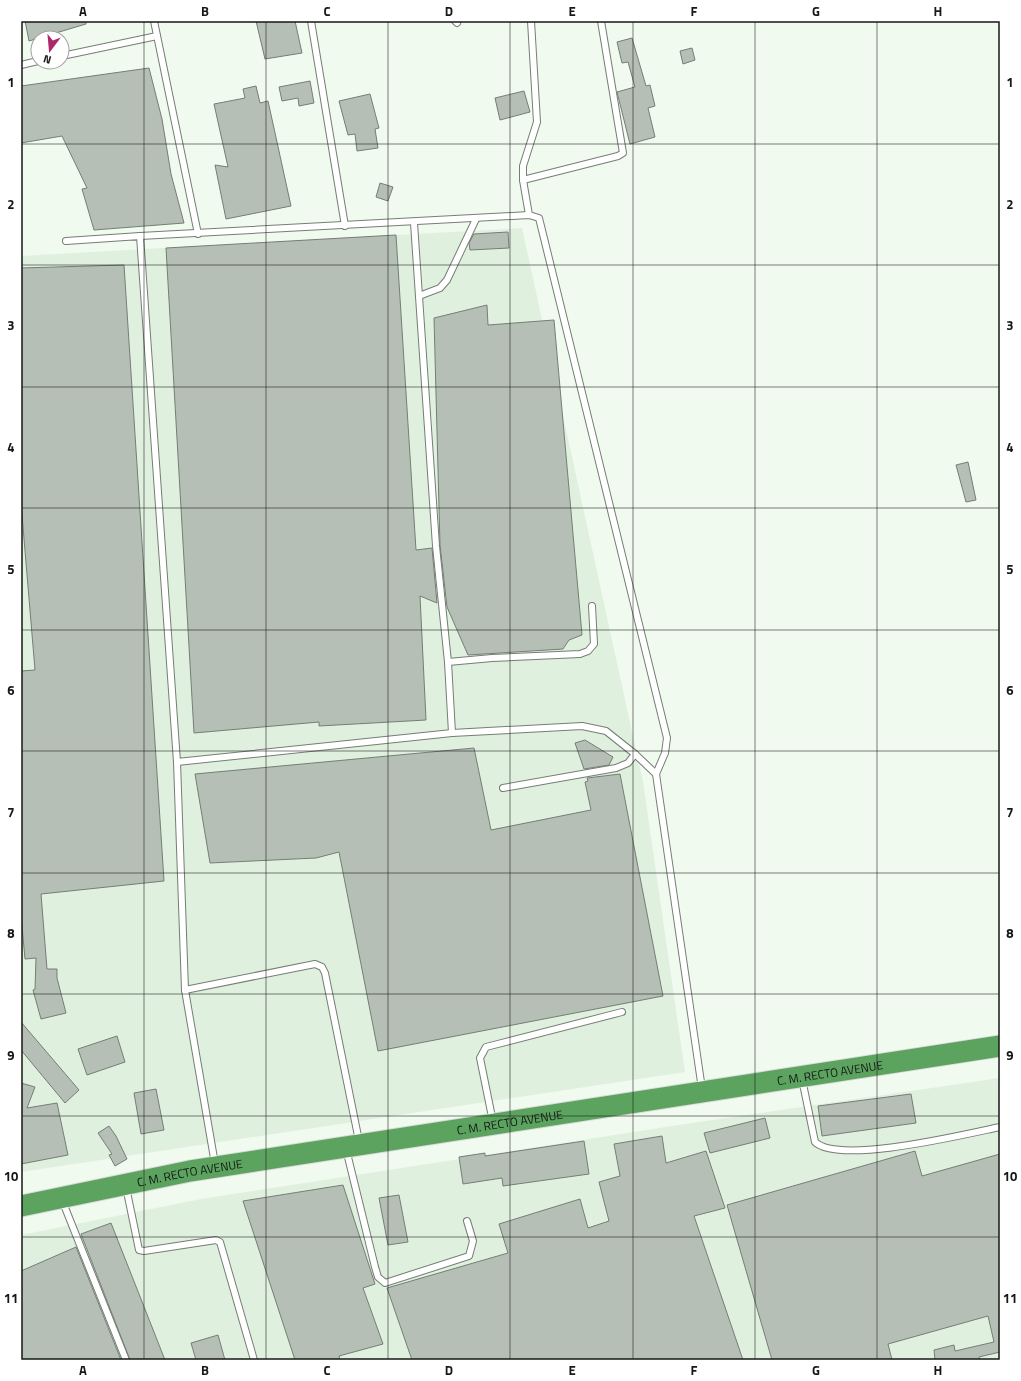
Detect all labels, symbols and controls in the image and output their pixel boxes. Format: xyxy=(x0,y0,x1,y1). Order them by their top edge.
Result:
text: A xyxy=(79,1,87,21)
text: B xyxy=(201,1,209,21)
text: C xyxy=(323,1,331,21)
text: D xyxy=(445,1,453,21)
text: E xyxy=(568,1,576,21)
text: F xyxy=(691,1,698,21)
text: G xyxy=(812,1,820,21)
text: H xyxy=(934,1,942,21)
north arrow xyxy=(30,30,70,70)
text: N xyxy=(41,51,53,68)
text: 1 xyxy=(7,72,15,92)
text: 1 xyxy=(1006,72,1014,92)
text: 2 xyxy=(7,194,15,214)
text: 2 xyxy=(1006,194,1014,214)
text: 3 xyxy=(7,315,15,335)
text: 3 xyxy=(1006,315,1014,335)
text: 4 xyxy=(7,437,15,457)
text: 4 xyxy=(1006,437,1014,457)
text: 5 xyxy=(7,559,15,579)
text: 5 xyxy=(1006,559,1014,579)
text: 6 xyxy=(7,680,15,700)
text: 6 xyxy=(1006,680,1014,700)
text: 7 xyxy=(7,802,15,822)
text: 7 xyxy=(1006,802,1014,822)
text: 8 xyxy=(7,923,15,943)
text: 8 xyxy=(1006,923,1014,943)
text: 9 xyxy=(7,1045,15,1065)
text: 9 xyxy=(1006,1045,1014,1065)
street label: C. M. RECTO AVENUE xyxy=(775,1055,885,1090)
street label: C. M. RECTO AVENUE xyxy=(455,1104,564,1139)
street label: C. M. RECTO AVENUE xyxy=(135,1153,244,1191)
text: 10 xyxy=(4,1166,18,1186)
text: 10 xyxy=(1003,1166,1017,1186)
text: 11 xyxy=(4,1288,18,1308)
text: 11 xyxy=(1003,1288,1017,1308)
text: A xyxy=(79,1360,87,1380)
text: B xyxy=(201,1360,209,1380)
text: C xyxy=(323,1360,331,1380)
text: D xyxy=(445,1360,453,1380)
text: E xyxy=(568,1360,576,1380)
text: F xyxy=(691,1360,698,1380)
text: G xyxy=(812,1360,820,1380)
text: H xyxy=(934,1360,942,1380)

